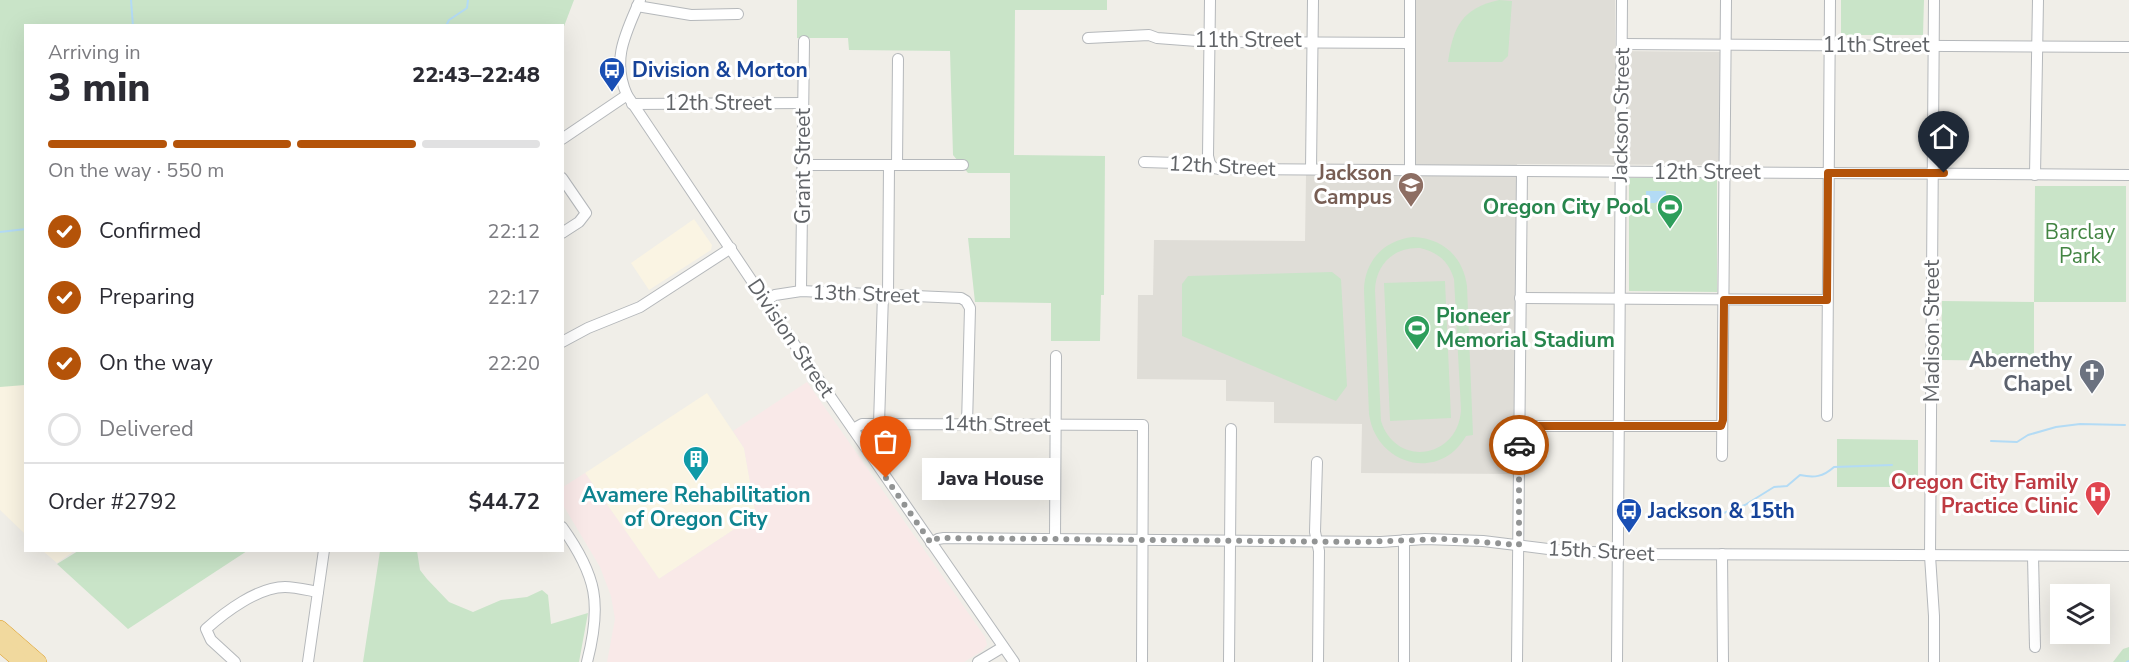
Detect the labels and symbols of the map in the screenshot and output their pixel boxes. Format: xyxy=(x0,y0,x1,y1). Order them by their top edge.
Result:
street label: 11th Street xyxy=(1194,26,1302,54)
street label: 11th Street xyxy=(1822,31,1930,59)
street label: Jackson Street xyxy=(1606,47,1636,183)
bus stop icon: Division & Morton xyxy=(597,55,627,93)
place label: Division & Morton xyxy=(632,56,808,84)
street label: 12th Street xyxy=(664,89,772,117)
street label: Grant Street xyxy=(789,107,817,224)
pin xyxy=(1918,111,1969,173)
street label: 12th Street xyxy=(1168,149,1277,183)
street label: 12th Street xyxy=(1653,158,1761,186)
place label: Jackson Campus xyxy=(1313,159,1392,211)
school or university icon: Jackson Campus xyxy=(1396,170,1426,208)
sports icon: Oregon City Pool xyxy=(1655,192,1685,230)
place label: Oregon City Pool xyxy=(1483,193,1650,221)
park label: Barclay Park xyxy=(2045,218,2115,270)
street label: Madison Street xyxy=(1918,259,1946,402)
street label: Division Street xyxy=(741,273,841,403)
street label: 13th Street xyxy=(812,278,921,310)
place label: Pioneer Memorial Stadium xyxy=(1436,302,1615,354)
sports icon: Pioneer Memorial Stadium xyxy=(1402,313,1432,351)
place label: Abernethy Chapel xyxy=(1969,346,2073,398)
church icon: Abernethy Chapel xyxy=(2077,357,2107,395)
street label: 14th Street xyxy=(943,409,1051,439)
courier xyxy=(1489,415,1549,475)
pin xyxy=(860,416,911,478)
building icon: Avamere Rehabilitation of Oregon City xyxy=(681,444,711,482)
callout: Java House xyxy=(922,457,1060,499)
place label: Oregon City Family Practice Clinic xyxy=(1891,468,2079,520)
hospital icon: Oregon City Family Practice Clinic xyxy=(2083,479,2113,517)
place label: Avamere Rehabilitation of Oregon City xyxy=(582,481,810,533)
bus stop icon: Jackson & 15th xyxy=(1614,496,1644,534)
place label: Jackson & 15th xyxy=(1647,497,1795,525)
street label: 15th Street xyxy=(1547,534,1656,568)

